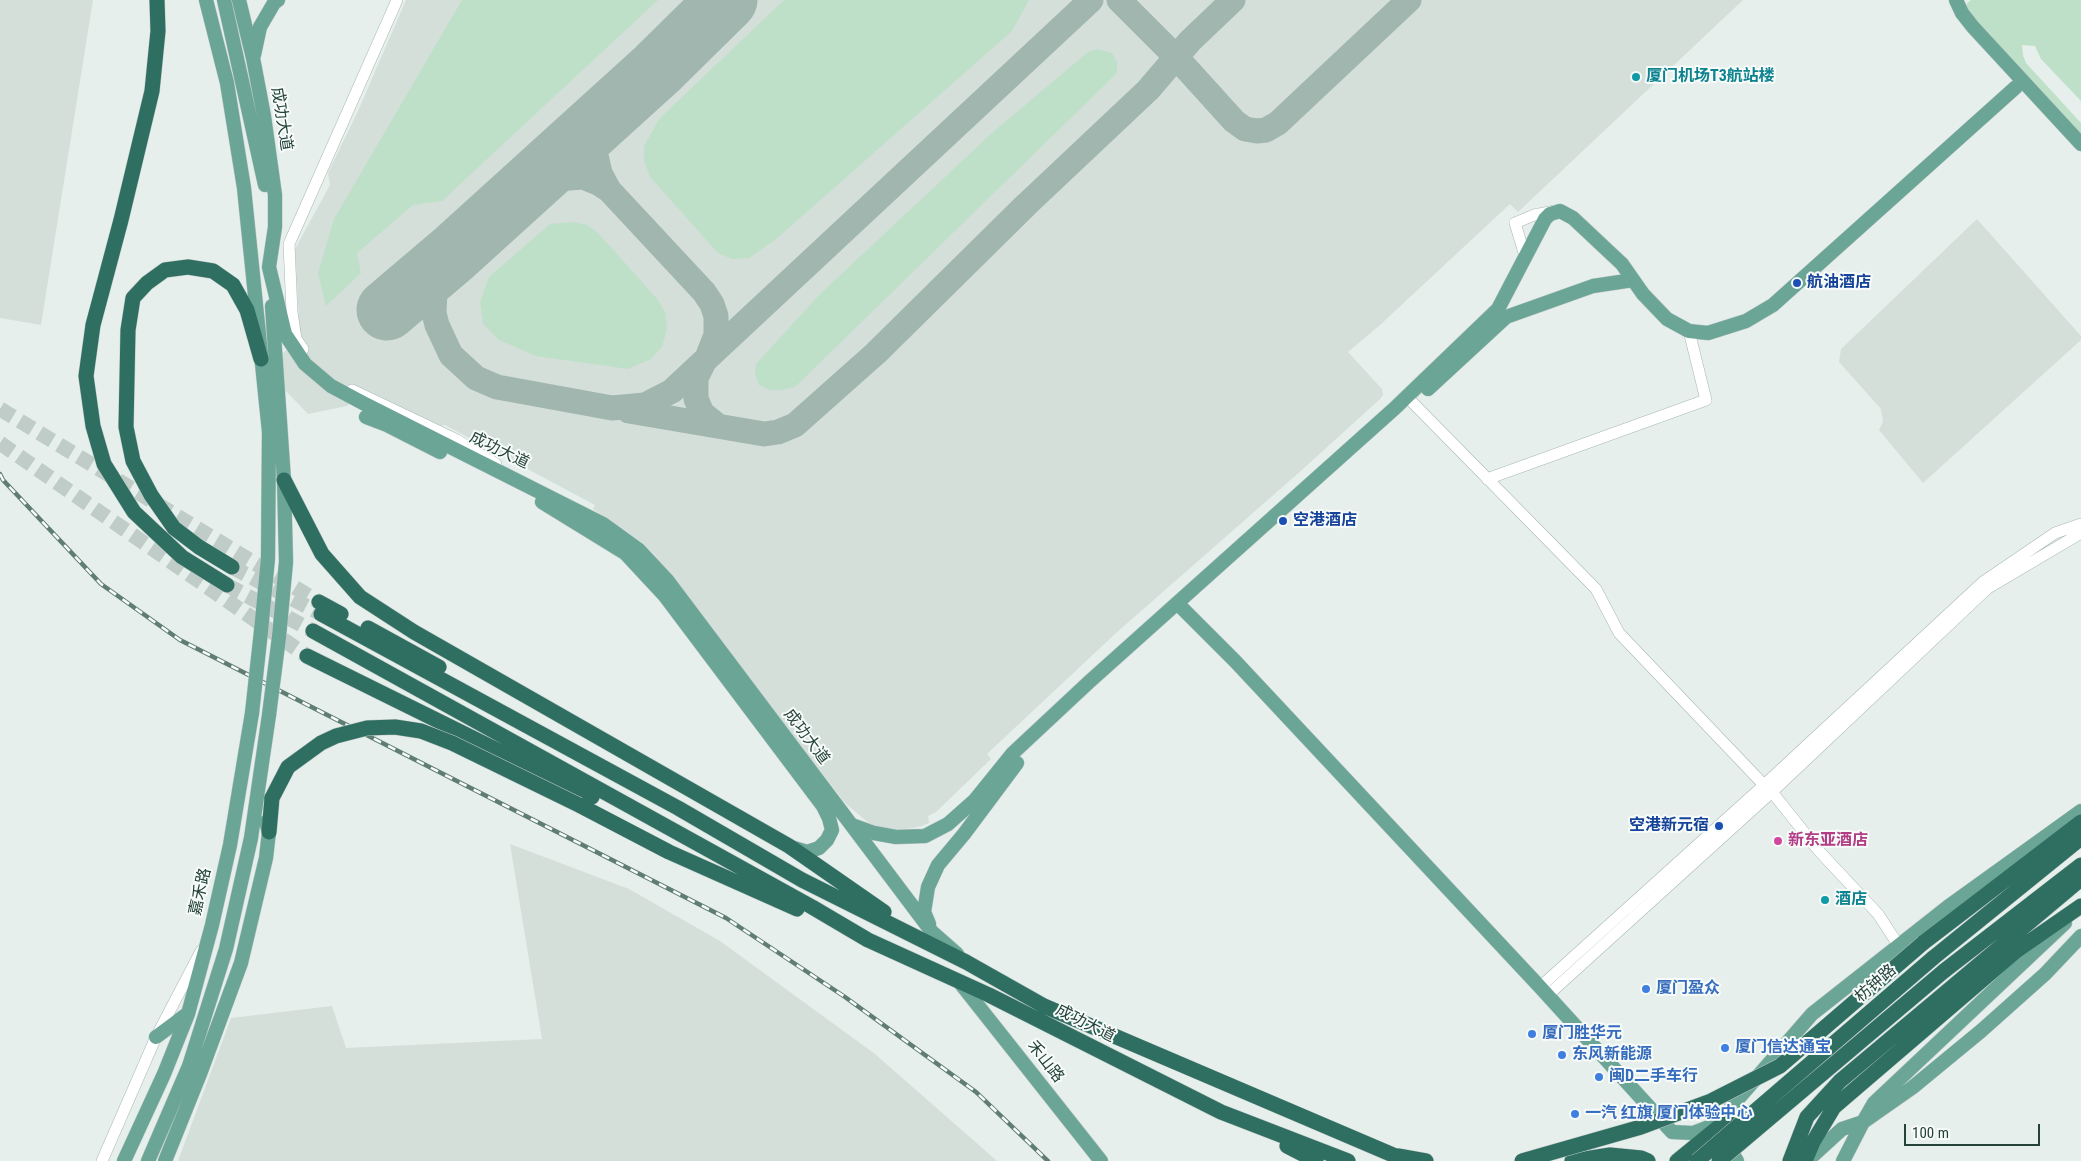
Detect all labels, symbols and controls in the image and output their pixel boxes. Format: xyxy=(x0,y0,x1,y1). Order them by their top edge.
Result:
place label: 厦门机场T3航站楼 xyxy=(1646,67,1775,87)
marker: 厦门机场T3航站楼 xyxy=(1630,71,1642,83)
street label: 成功大道 xyxy=(267,86,295,152)
place label: 航油酒店 xyxy=(1807,273,1871,293)
marker: 航油酒店 xyxy=(1791,277,1803,289)
street label: 成功大道 xyxy=(466,428,532,474)
place label: 空港酒店 xyxy=(1293,511,1357,531)
marker: 空港酒店 xyxy=(1277,515,1289,527)
street label: 成功大道 xyxy=(779,706,833,768)
place label: 空港新元宿 xyxy=(1629,816,1709,836)
marker: 空港新元宿 xyxy=(1713,820,1725,832)
place label: 新东亚酒店 xyxy=(1788,831,1868,851)
marker: 新东亚酒店 xyxy=(1772,835,1784,847)
street label: 嘉禾路 xyxy=(186,866,216,918)
place label: 酒店 xyxy=(1835,890,1867,910)
marker: 酒店 xyxy=(1819,894,1831,906)
street label: 枋钟路 xyxy=(1852,961,1900,1007)
place label: 厦门盈众 xyxy=(1656,979,1720,999)
marker: 厦门盈众 xyxy=(1640,983,1652,995)
street label: 成功大道 xyxy=(1052,1001,1118,1047)
place label: 厦门胜华元 xyxy=(1542,1024,1622,1044)
marker: 厦门胜华元 xyxy=(1526,1028,1538,1040)
street label: 禾山路 xyxy=(1023,1037,1067,1087)
place label: 厦门信达通宝 xyxy=(1735,1038,1831,1058)
marker: 厦门信达通宝 xyxy=(1719,1042,1731,1054)
place label: 东风新能源 xyxy=(1572,1045,1652,1065)
marker: 东风新能源 xyxy=(1556,1049,1568,1061)
place label: 闽D二手车行 xyxy=(1609,1067,1698,1087)
marker: 闽D二手车行 xyxy=(1593,1071,1605,1083)
place label: 一汽 红旗 厦门体验中心 xyxy=(1585,1104,1752,1124)
marker: 一汽 红旗 厦门体验中心 xyxy=(1569,1108,1581,1120)
scale bar xyxy=(1906,1114,2042,1146)
text: 100 m xyxy=(1912,1124,1949,1142)

